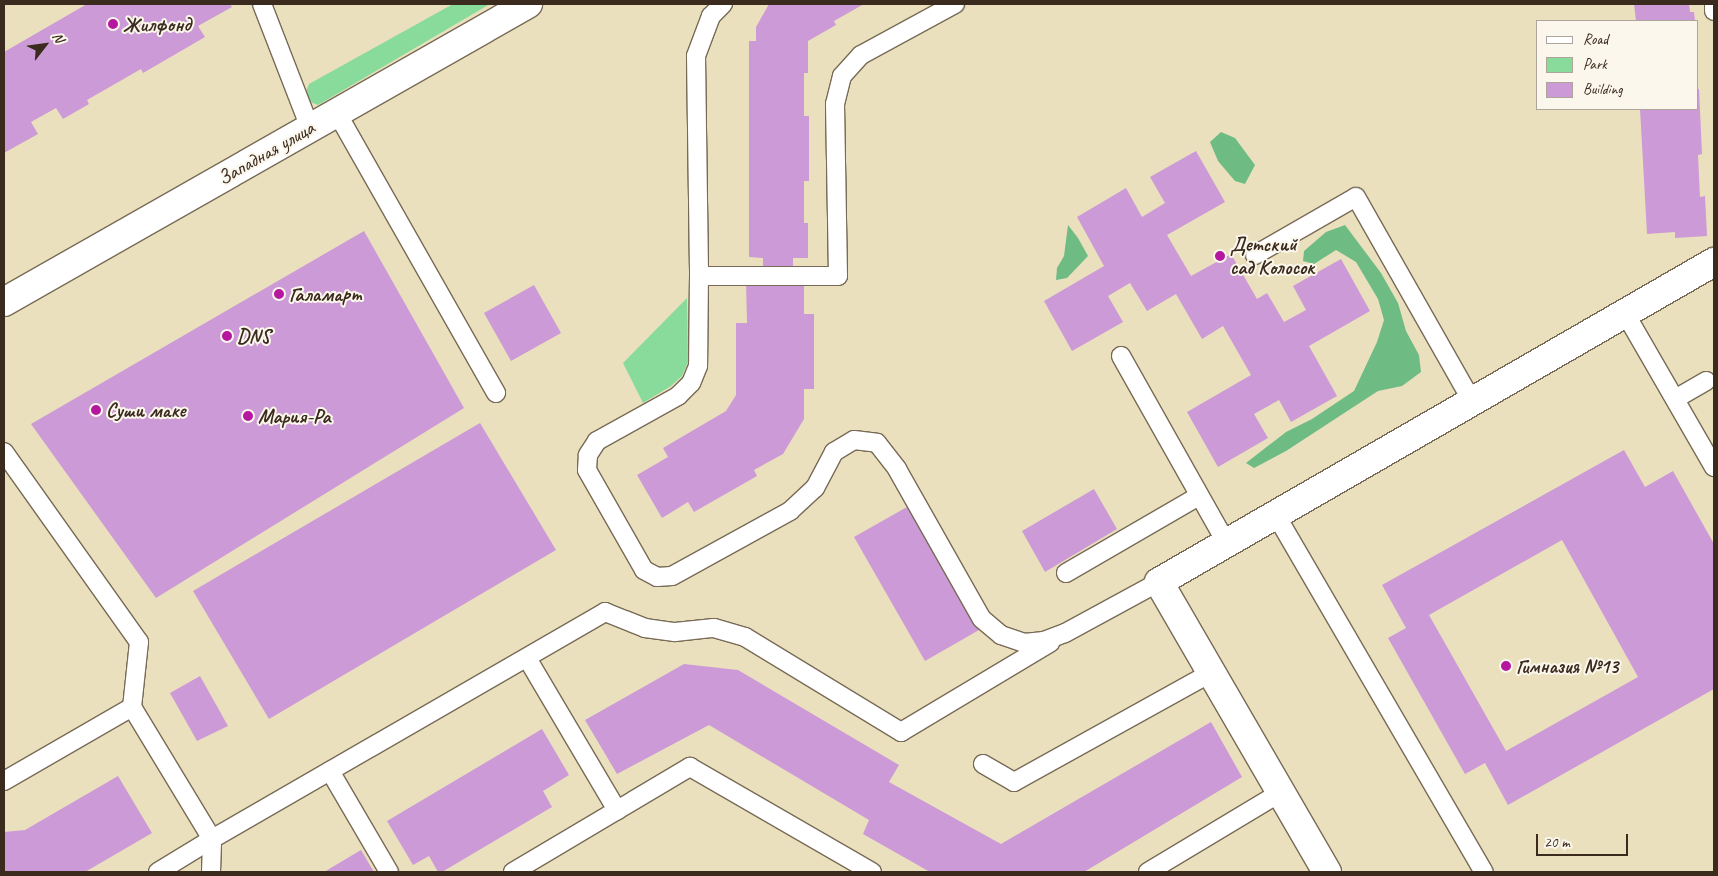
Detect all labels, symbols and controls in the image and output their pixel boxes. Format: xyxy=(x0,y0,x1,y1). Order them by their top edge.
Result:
place label: Жилфонд xyxy=(123,12,191,36)
marker: Жилфонд xyxy=(107,18,119,30)
north arrow xyxy=(20,20,70,70)
legend xyxy=(1536,20,1698,110)
text: N xyxy=(49,29,68,45)
text: Road xyxy=(1583,30,1608,49)
text: Park xyxy=(1583,55,1607,74)
text: Building xyxy=(1583,80,1622,99)
street label: Западная улица xyxy=(213,115,319,191)
place label: Детский сад Колосок xyxy=(1230,233,1314,280)
marker: Детский сад Колосок xyxy=(1214,250,1226,262)
place label: Галамарт xyxy=(289,282,361,306)
marker: Галамарт xyxy=(273,288,285,300)
place label: DNS xyxy=(237,324,270,348)
marker: DNS xyxy=(221,330,233,342)
place label: Суши маке xyxy=(106,398,184,422)
marker: Суши маке xyxy=(90,404,102,416)
place label: Мария-Ра xyxy=(258,404,330,428)
marker: Мария-Ра xyxy=(242,410,254,422)
place label: Гимназия №13 xyxy=(1516,654,1618,678)
marker: Гимназия №13 xyxy=(1500,660,1512,672)
scale bar xyxy=(1538,824,1630,856)
text: 20 m xyxy=(1544,833,1570,852)

